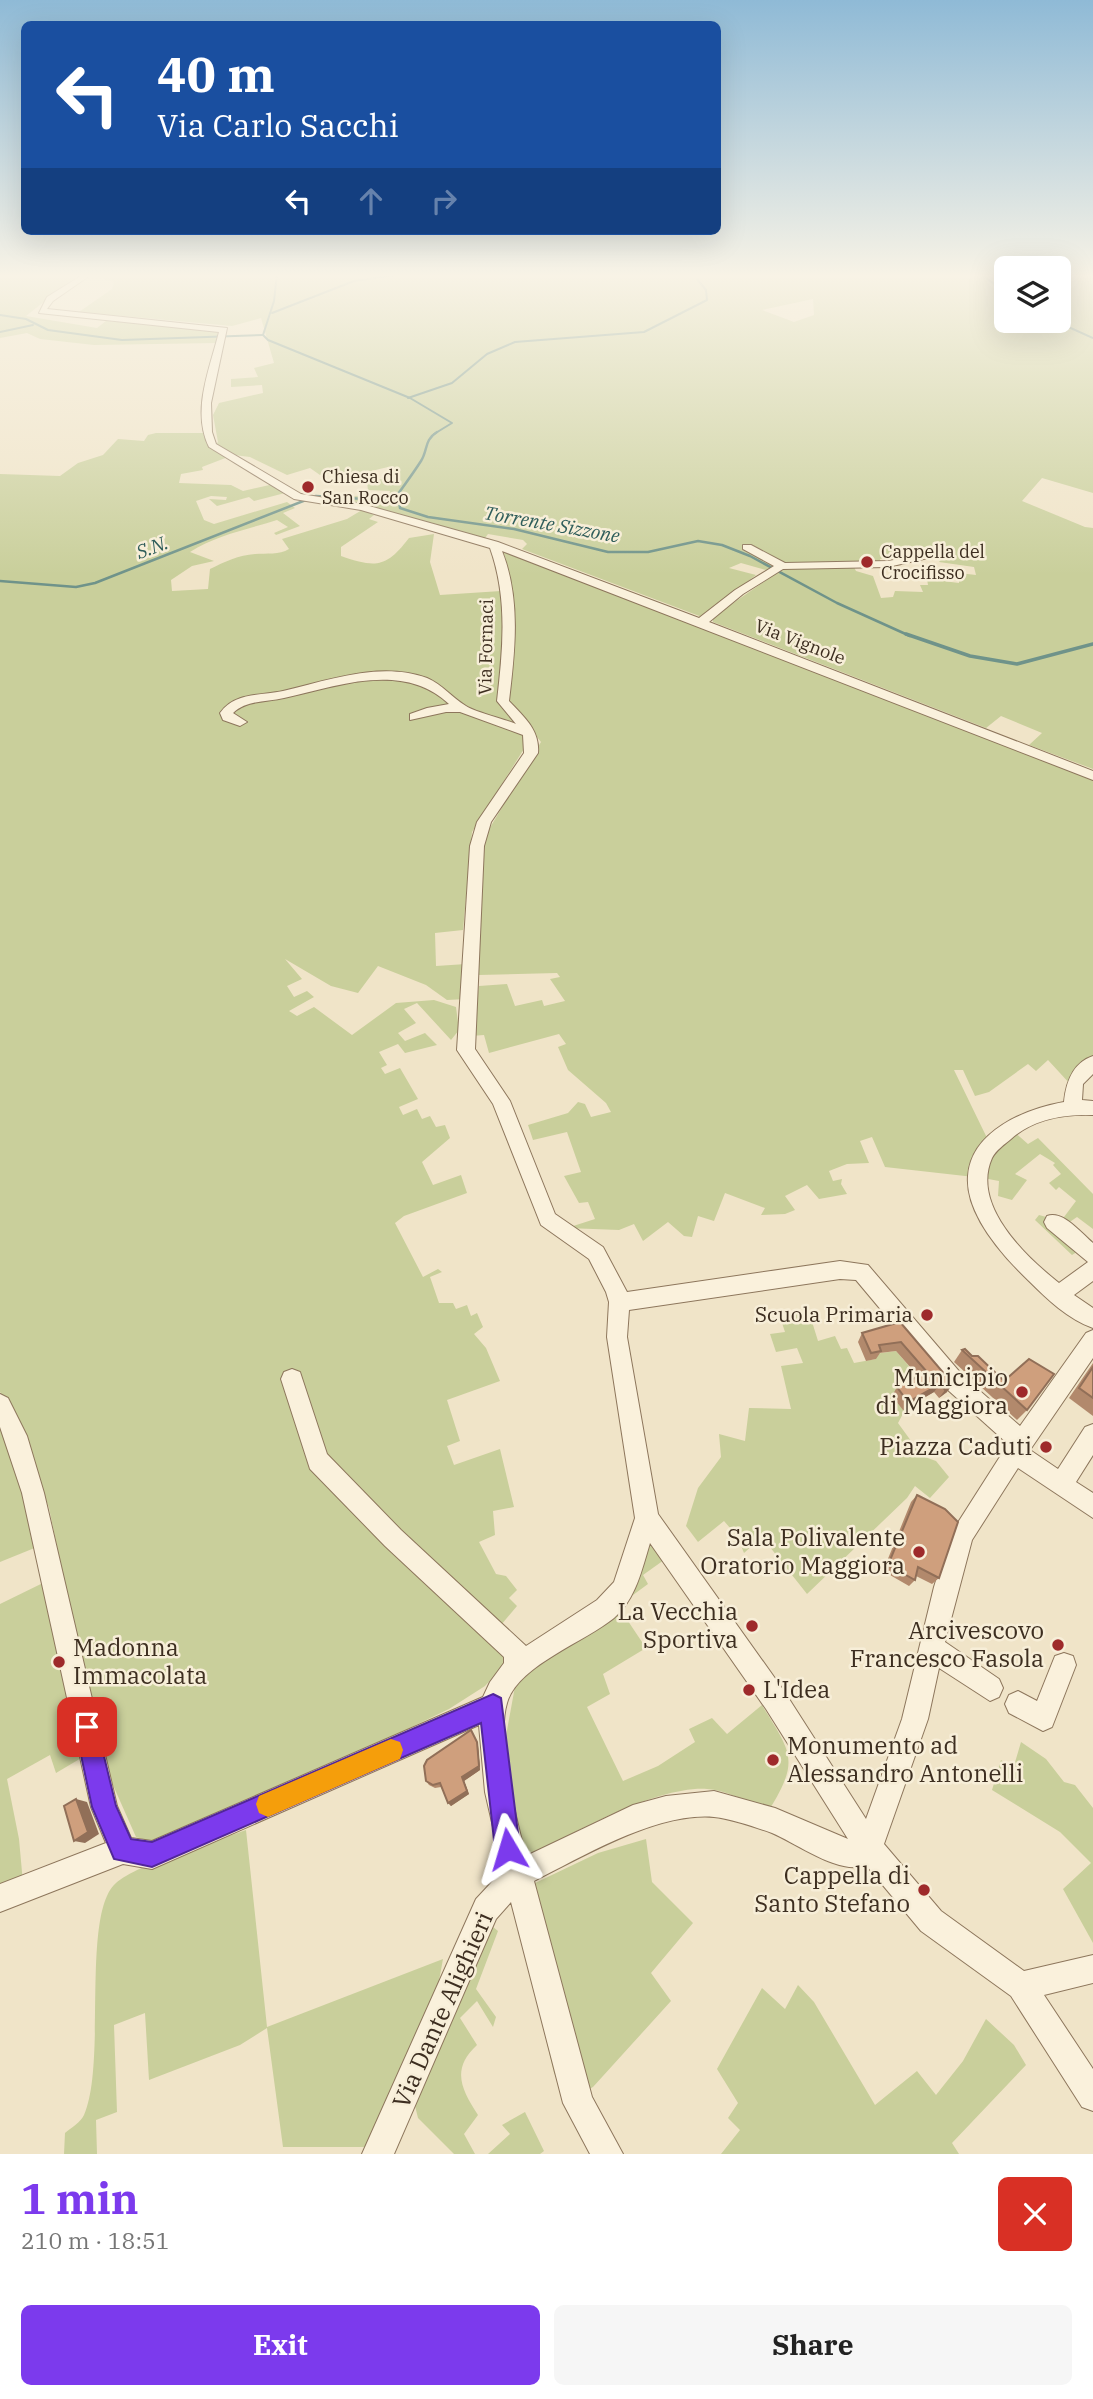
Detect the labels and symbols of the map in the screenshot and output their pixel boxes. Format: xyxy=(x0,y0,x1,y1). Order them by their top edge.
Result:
place label: Chiesa di San Rocco xyxy=(322,465,409,509)
marker: Chiesa di San Rocco xyxy=(300,479,316,495)
water label: Torrente Sizzone xyxy=(482,500,622,548)
water label: S.N. xyxy=(132,530,171,564)
place label: Cappella del Crocifisso xyxy=(881,540,985,584)
marker: Cappella del Crocifisso xyxy=(859,554,875,570)
street label: Via Fornaci xyxy=(473,598,498,695)
street label: Via Vignole xyxy=(752,614,849,669)
place label: Scuola Primaria xyxy=(755,1300,913,1328)
marker: Scuola Primaria xyxy=(919,1307,935,1323)
place label: Municipio di Maggiora xyxy=(875,1361,1008,1421)
marker: Municipio di Maggiora xyxy=(1014,1384,1030,1400)
place label: Piazza Caduti xyxy=(879,1430,1032,1462)
marker: Piazza Caduti xyxy=(1038,1439,1054,1455)
place label: Sala Polivalente Oratorio Maggiora xyxy=(700,1521,905,1581)
marker: Sala Polivalente Oratorio Maggiora xyxy=(911,1544,927,1560)
place label: La Vecchia Sportiva xyxy=(617,1595,738,1655)
place label: Arcivescovo Francesco Fasola xyxy=(850,1614,1044,1674)
marker: La Vecchia Sportiva xyxy=(744,1618,760,1634)
place label: Madonna Immacolata xyxy=(73,1631,207,1691)
marker: Arcivescovo Francesco Fasola xyxy=(1050,1637,1066,1653)
marker: Madonna Immacolata xyxy=(51,1654,67,1670)
place label: L'Idea xyxy=(763,1673,830,1705)
marker: L'Idea xyxy=(741,1682,757,1698)
pin xyxy=(57,1697,117,1757)
place label: Monumento ad Alessandro Antonelli xyxy=(787,1729,1023,1789)
marker: Monumento ad Alessandro Antonelli xyxy=(765,1752,781,1768)
position arrow xyxy=(471,1812,545,1886)
place label: Cappella di Santo Stefano xyxy=(754,1859,910,1919)
marker: Cappella di Santo Stefano xyxy=(916,1882,932,1898)
street label: Via Dante Alighieri xyxy=(384,1906,500,2113)

